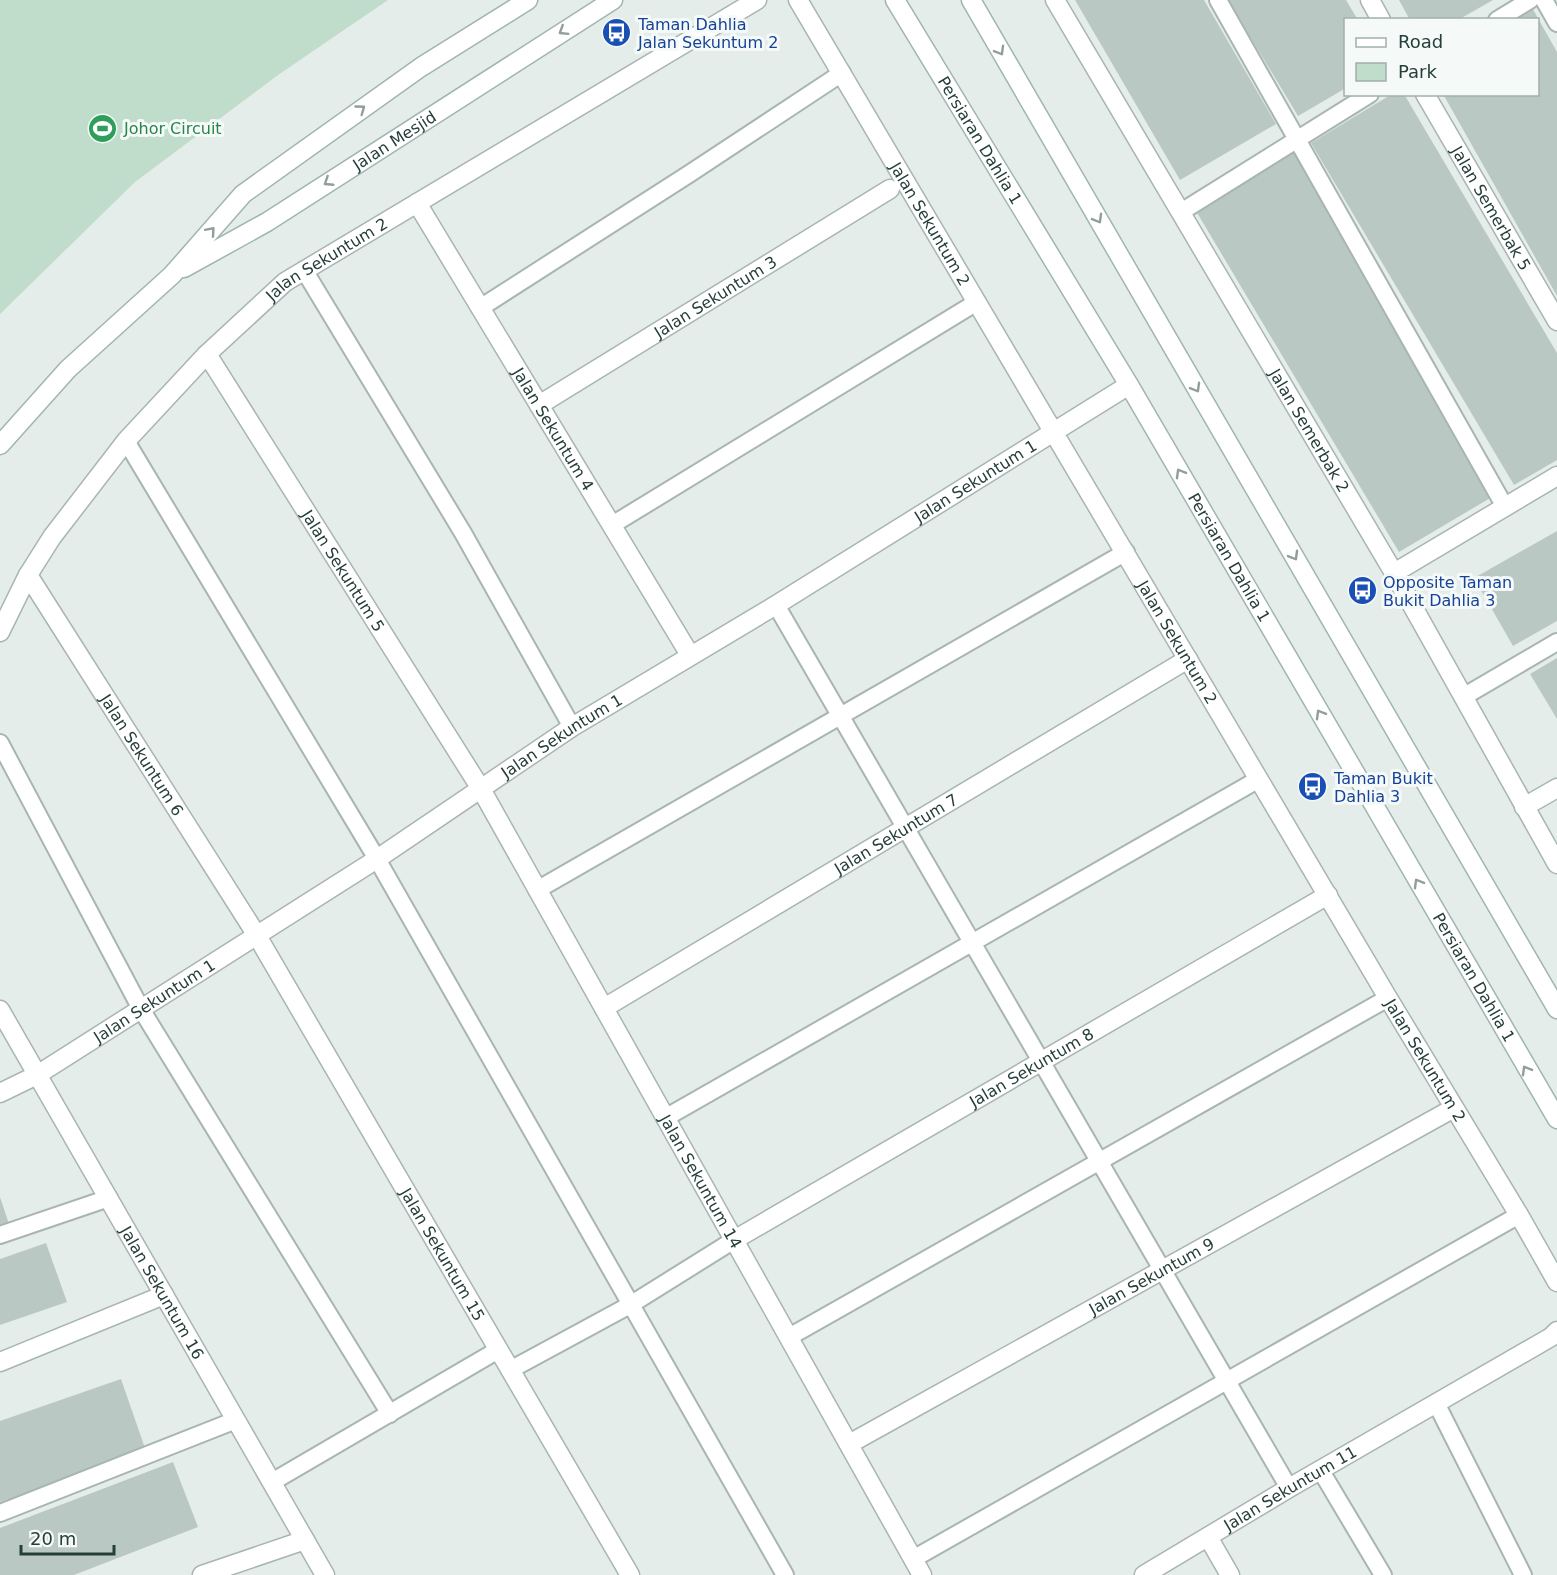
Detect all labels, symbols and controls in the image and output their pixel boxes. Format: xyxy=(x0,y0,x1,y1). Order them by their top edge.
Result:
place label: Taman Dahlia Jalan Sekuntum 2 xyxy=(637,15,778,52)
bus stop icon: Taman Dahlia Jalan Sekuntum 2 xyxy=(601,17,633,49)
legend xyxy=(1344,18,1539,96)
one-way arrow xyxy=(559,24,569,36)
text: Road xyxy=(1398,31,1443,52)
one-way arrow xyxy=(993,45,1005,55)
text: Park xyxy=(1398,61,1437,82)
street label: Persiaran Dahlia 1 xyxy=(934,73,1026,207)
one-way arrow xyxy=(355,105,366,116)
street label: Jalan Mesjid xyxy=(348,107,439,175)
sports icon: Johor Circuit xyxy=(87,112,119,144)
place label: Johor Circuit xyxy=(123,119,222,138)
street label: Jalan Semerbak 5 xyxy=(1447,142,1535,274)
street label: Jalan Sekuntum 2 xyxy=(886,158,974,289)
one-way arrow xyxy=(324,174,334,186)
one-way arrow xyxy=(1091,213,1102,223)
street label: Jalan Sekuntum 2 xyxy=(261,214,391,305)
one-way arrow xyxy=(204,227,215,238)
street label: Jalan Sekuntum 3 xyxy=(650,252,780,342)
street label: Jalan Sekuntum 4 xyxy=(509,363,598,494)
street label: Jalan Semerbak 2 xyxy=(1265,364,1354,496)
one-way arrow xyxy=(1189,382,1200,392)
street label: Jalan Sekuntum 1 xyxy=(910,436,1040,526)
one-way arrow xyxy=(1175,469,1187,479)
street label: Persiaran Dahlia 1 xyxy=(1184,489,1274,625)
street label: Jalan Sekuntum 5 xyxy=(297,505,389,635)
one-way arrow xyxy=(1287,550,1298,561)
place label: Opposite Taman Bukit Dahlia 3 xyxy=(1383,573,1512,610)
bus stop icon: Opposite Taman Bukit Dahlia 3 xyxy=(1346,575,1378,607)
street label: Jalan Sekuntum 2 xyxy=(1133,576,1222,707)
street label: Jalan Sekuntum 6 xyxy=(96,690,188,819)
street label: Jalan Sekuntum 1 xyxy=(497,690,626,782)
one-way arrow xyxy=(1316,710,1327,720)
place label: Taman Bukit Dahlia 3 xyxy=(1333,769,1433,806)
bus stop icon: Taman Bukit Dahlia 3 xyxy=(1297,771,1329,803)
street label: Jalan Sekuntum 7 xyxy=(830,789,961,878)
one-way arrow xyxy=(1414,879,1425,889)
street label: Persiaran Dahlia 1 xyxy=(1429,909,1519,1045)
street label: Jalan Sekuntum 1 xyxy=(89,955,219,1047)
street label: Jalan Sekuntum 2 xyxy=(1381,994,1470,1125)
street label: Jalan Sekuntum 8 xyxy=(965,1024,1097,1111)
one-way arrow xyxy=(1522,1065,1534,1076)
street label: Jalan Sekuntum 14 xyxy=(656,1110,746,1252)
street label: Jalan Sekuntum 15 xyxy=(396,1184,489,1324)
street label: Jalan Sekuntum 16 xyxy=(116,1222,208,1363)
street label: Jalan Sekuntum 9 xyxy=(1085,1234,1217,1319)
street label: Jalan Sekuntum 11 xyxy=(1219,1442,1360,1535)
scale bar xyxy=(21,1518,114,1556)
text: 20 m xyxy=(30,1528,76,1549)

